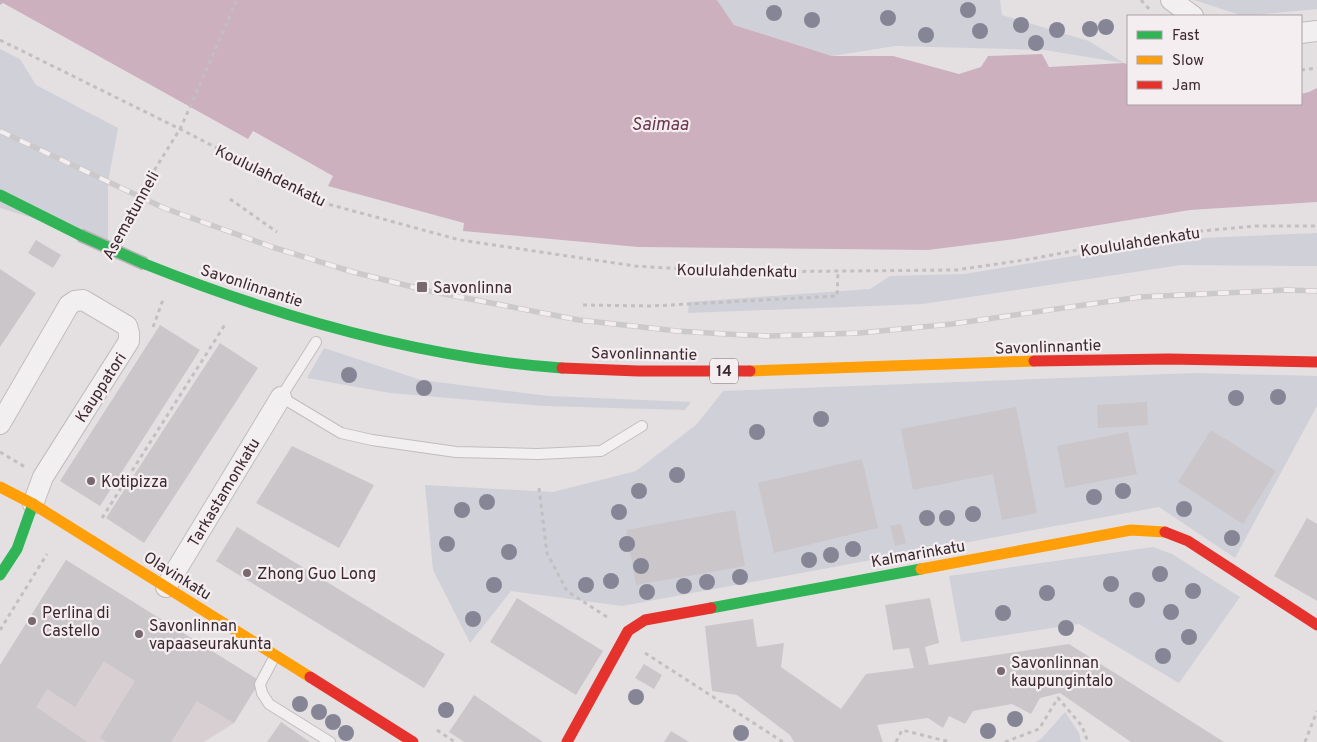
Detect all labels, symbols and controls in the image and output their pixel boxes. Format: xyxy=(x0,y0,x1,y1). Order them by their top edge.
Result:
legend xyxy=(1127,15,1302,105)
text: Fast xyxy=(1172,27,1200,46)
text: Slow xyxy=(1172,52,1204,71)
text: Jam xyxy=(1172,77,1201,96)
water label: Saimaa xyxy=(631,114,689,137)
street label: Koululahdenkatu xyxy=(211,141,329,212)
street label: Asematunneli xyxy=(99,168,164,264)
street label: Koululahdenkatu xyxy=(1079,224,1202,262)
street label: Savonlinnantie xyxy=(198,261,305,313)
street label: Koululahdenkatu xyxy=(676,261,798,283)
place label: Savonlinna xyxy=(433,279,512,299)
marker: Savonlinna xyxy=(415,280,429,294)
street label: Savonlinnantie xyxy=(995,336,1102,360)
street label: Savonlinnantie xyxy=(591,344,697,366)
street label: Kauppatori xyxy=(72,349,132,427)
road number: 14 xyxy=(710,358,738,384)
street label: Tarkastamonkatu xyxy=(184,435,265,551)
place label: Kotipizza xyxy=(101,473,167,493)
marker: Kotipizza xyxy=(85,475,97,487)
street label: Kalmarinkatu xyxy=(870,537,967,573)
street label: Olavinkatu xyxy=(139,548,215,605)
place label: Zhong Guo Long xyxy=(257,565,376,585)
marker: Zhong Guo Long xyxy=(241,567,253,579)
place label: Perlina di Castello xyxy=(42,604,110,642)
marker: Perlina di Castello xyxy=(26,615,38,627)
place label: Savonlinnan vapaaseurakunta xyxy=(149,617,272,655)
marker: Savonlinnan vapaaseurakunta xyxy=(133,628,145,640)
place label: Savonlinnan kaupungintalo xyxy=(1011,654,1113,692)
marker: Savonlinnan kaupungintalo xyxy=(995,665,1007,677)

